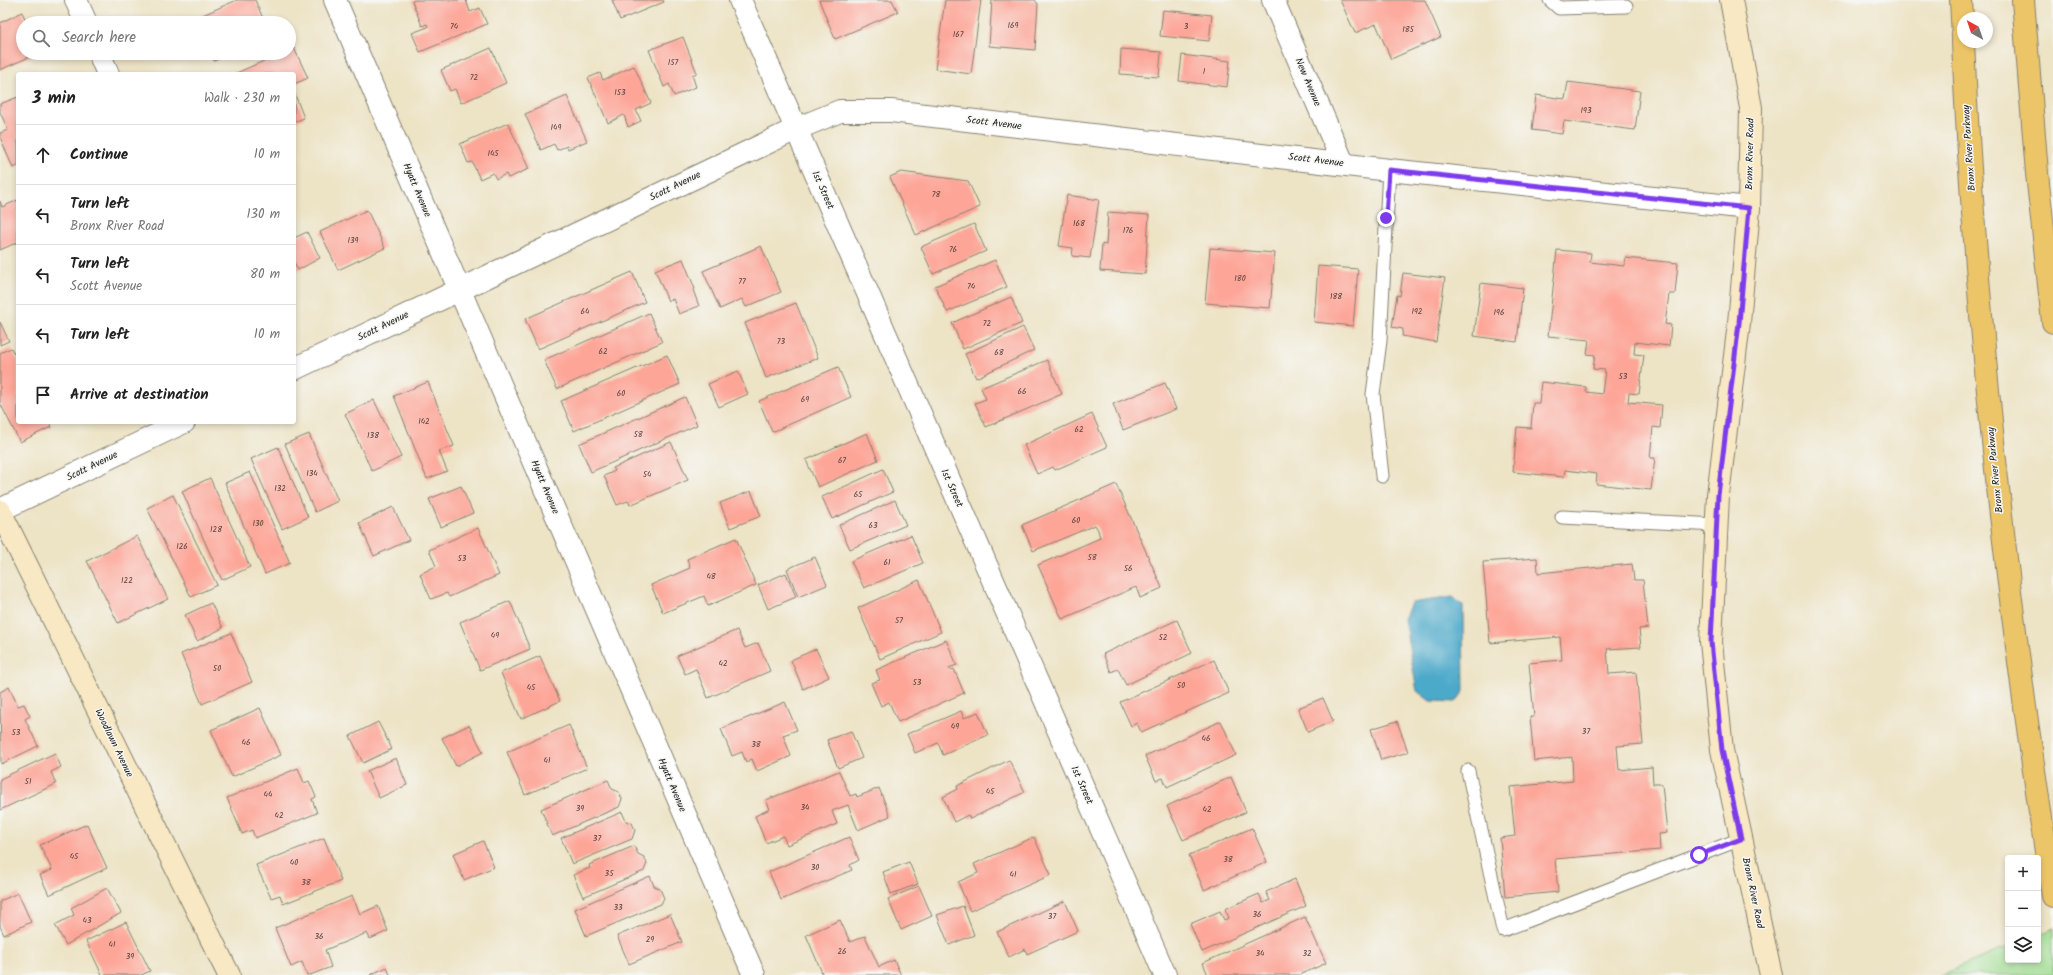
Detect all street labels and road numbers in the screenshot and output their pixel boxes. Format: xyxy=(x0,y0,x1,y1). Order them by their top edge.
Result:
street label: New Avenue xyxy=(1291,55,1326,109)
street label: Bronx River Parkway xyxy=(1958,104,1980,192)
street label: Scott Avenue xyxy=(965,112,1023,134)
street label: Bronx River Road xyxy=(1741,117,1759,190)
street label: Scott Avenue xyxy=(1287,149,1345,171)
street label: Hyatt Avenue xyxy=(398,161,436,220)
street label: Scott Avenue xyxy=(647,166,704,205)
street label: 1st Street xyxy=(807,168,839,212)
street label: Scott Avenue xyxy=(355,306,412,345)
street label: Bronx River Parkway xyxy=(1983,426,2007,514)
street label: Scott Avenue xyxy=(64,446,121,485)
street label: Hyatt Avenue xyxy=(526,458,564,517)
street label: 1st Street xyxy=(936,466,968,510)
street label: Woodlawn Avenue xyxy=(90,706,138,780)
street label: Hyatt Avenue xyxy=(653,756,691,815)
street label: 1st Street xyxy=(1066,763,1098,807)
street label: Bronx River Road xyxy=(1738,856,1769,931)

